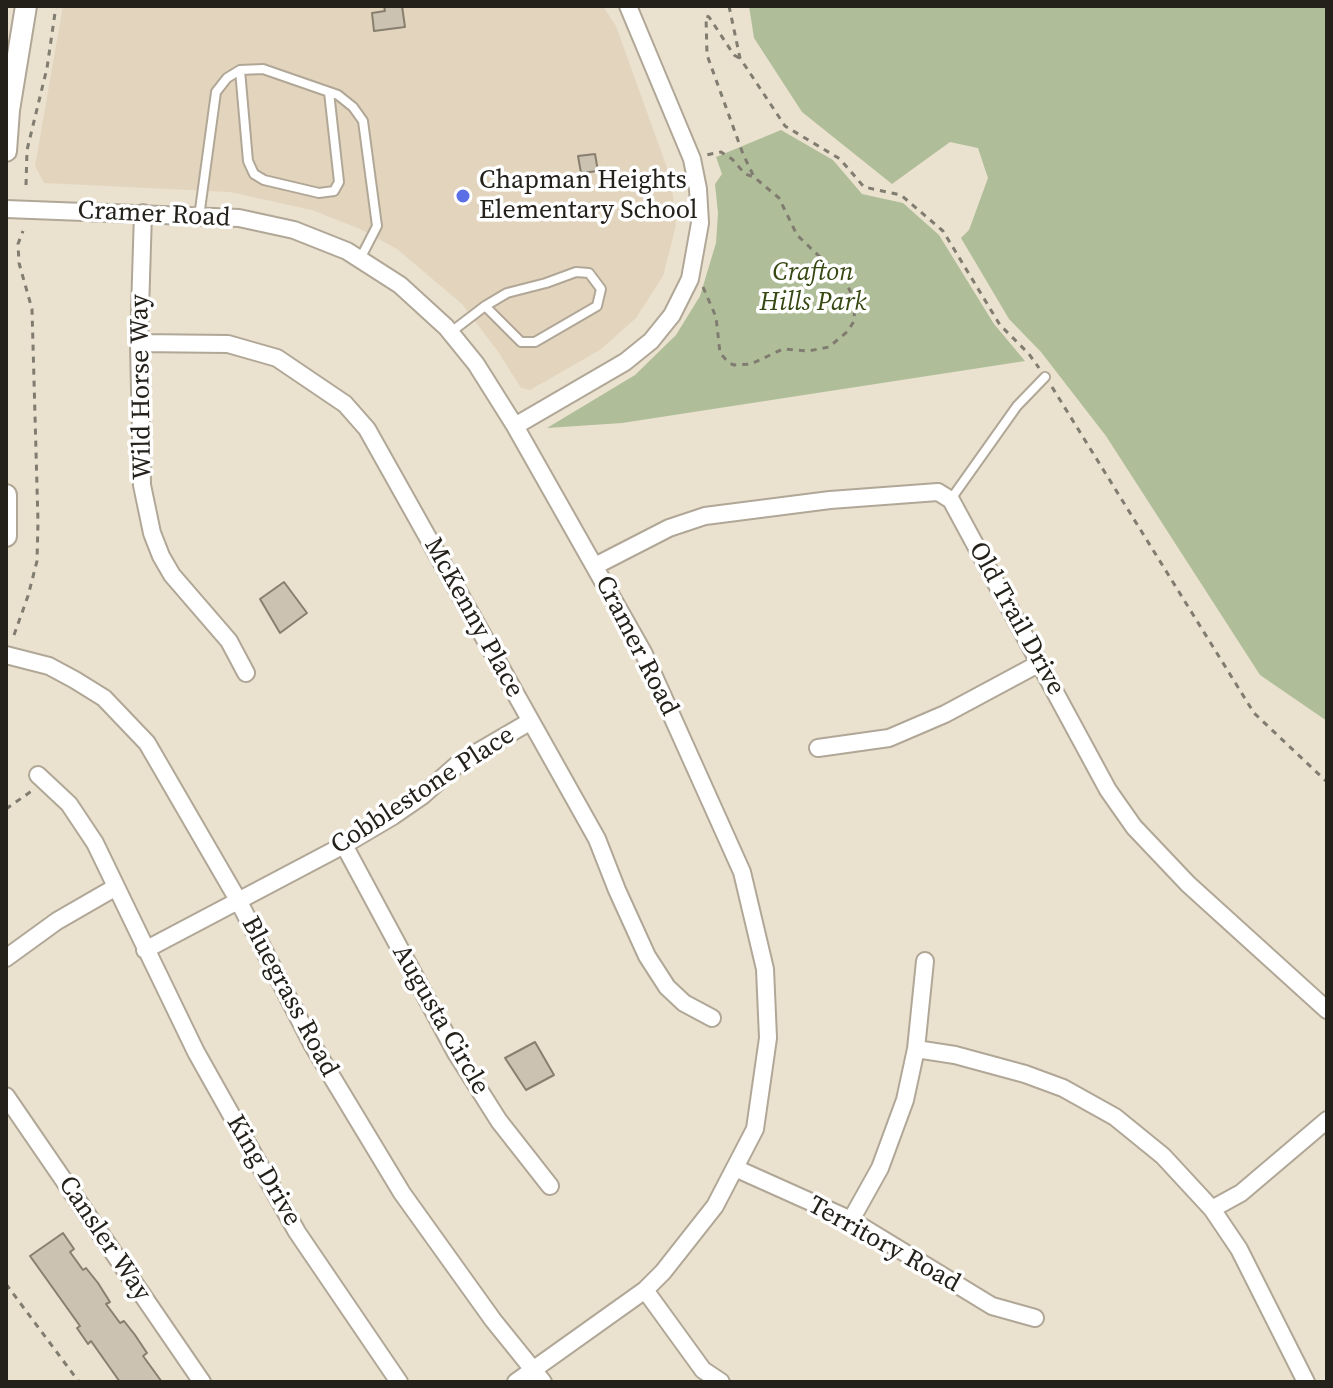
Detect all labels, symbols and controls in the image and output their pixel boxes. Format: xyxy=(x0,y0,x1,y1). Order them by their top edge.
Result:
place label: Chapman Heights Elementary School xyxy=(479,165,698,226)
marker: Chapman Heights Elementary School xyxy=(454,187,472,205)
street label: Cramer Road xyxy=(77,195,231,235)
park label: Crafton Hills Park xyxy=(759,257,867,318)
street label: Wild Horse Way xyxy=(125,294,159,480)
street label: McKenny Place xyxy=(416,533,530,703)
street label: Old Trail Drive xyxy=(961,537,1071,701)
street label: Cramer Road xyxy=(587,571,685,721)
street label: Cobblestone Place xyxy=(326,720,520,862)
street label: Bluegrass Road xyxy=(234,912,344,1082)
street label: Augusta Circle xyxy=(385,940,495,1100)
street label: King Drive xyxy=(219,1110,307,1232)
street label: Cansler Way xyxy=(51,1171,157,1307)
street label: Territory Road xyxy=(802,1190,966,1300)

